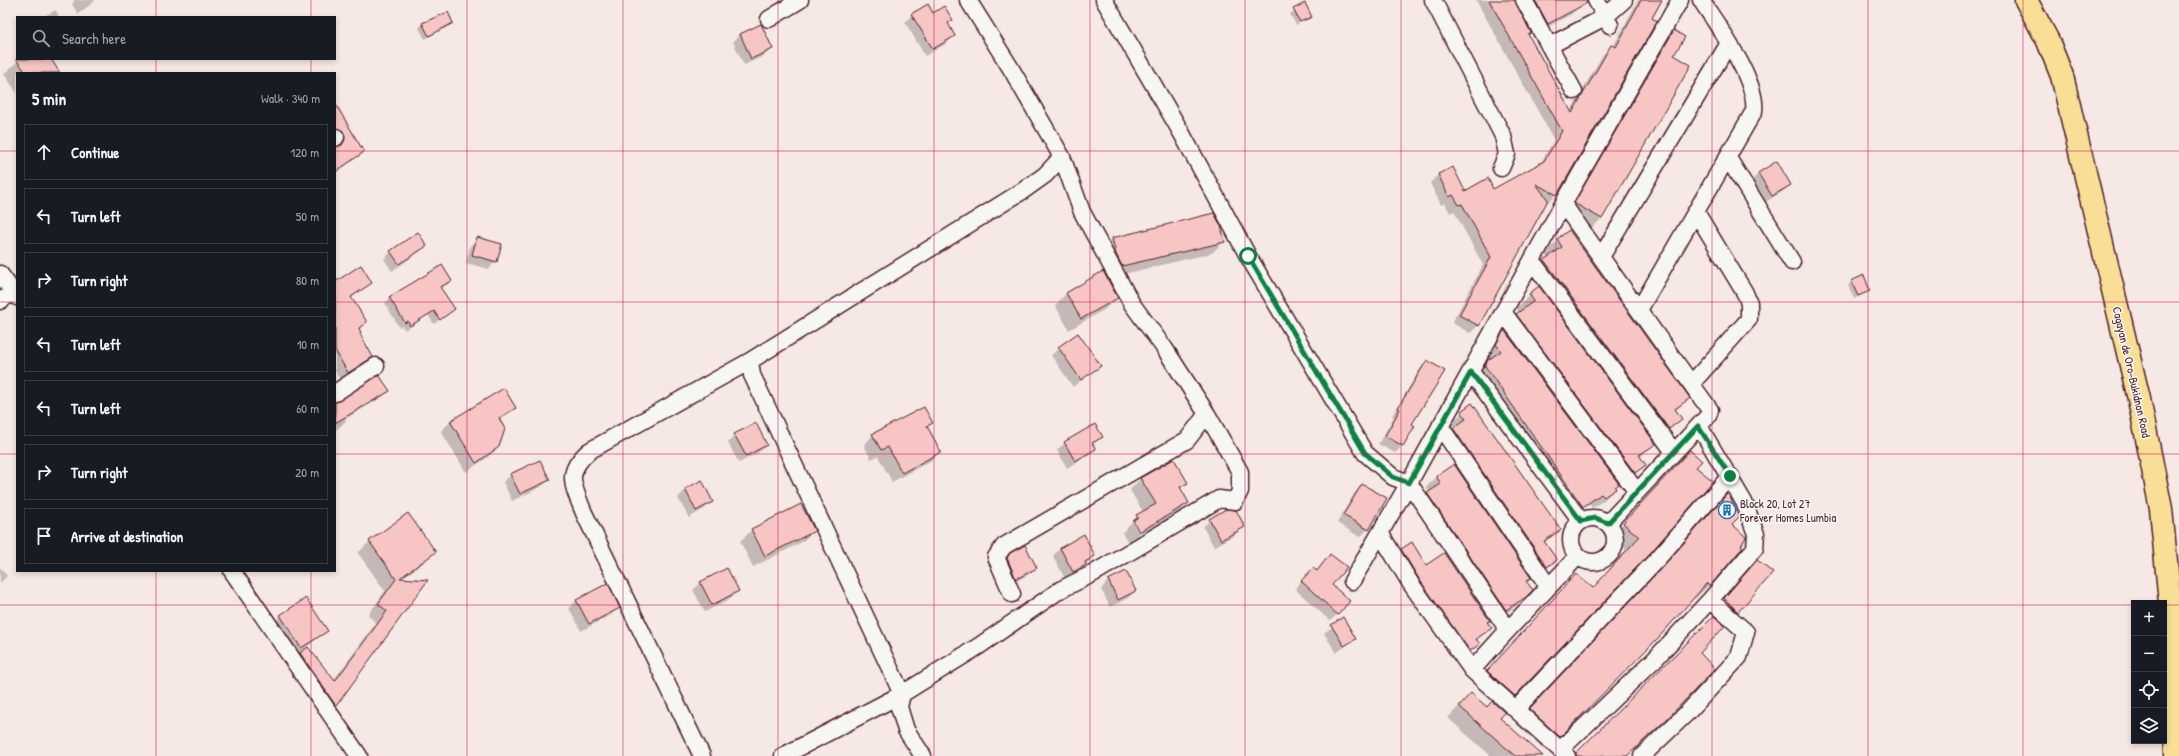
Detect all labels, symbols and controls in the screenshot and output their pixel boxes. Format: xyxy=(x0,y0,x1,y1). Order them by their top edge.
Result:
search box xyxy=(16,16,336,60)
icon: search xyxy=(30,27,52,49)
text: Search here xyxy=(62,28,126,49)
text: 5 min xyxy=(32,87,66,110)
text: Walk · 340 m xyxy=(261,89,320,107)
icon: ahead xyxy=(33,141,55,163)
text: Continue xyxy=(71,142,119,163)
text: 120 m xyxy=(291,143,319,161)
icon: left xyxy=(33,205,55,227)
text: Turn left xyxy=(71,206,121,227)
text: 50 m xyxy=(296,207,319,225)
route start xyxy=(1239,247,1257,265)
icon: right xyxy=(33,269,55,291)
text: Turn right xyxy=(71,270,127,291)
text: 80 m xyxy=(296,271,319,289)
street label: Cagayan de Oro-Bukidnon Road xyxy=(2109,305,2155,439)
icon: left xyxy=(33,333,55,355)
text: Turn left xyxy=(71,334,121,355)
text: 10 m xyxy=(297,335,319,353)
icon: left xyxy=(33,397,55,419)
text: Turn left xyxy=(71,398,121,419)
text: 60 m xyxy=(296,399,319,417)
icon: right xyxy=(33,461,55,483)
text: Turn right xyxy=(71,462,127,483)
text: 20 m xyxy=(295,463,319,481)
route end xyxy=(1721,467,1739,485)
place label: Block 20, Lot 27 Forever Homes Lumbia xyxy=(1739,495,1837,526)
building icon: Block 20, Lot 27 Forever Homes Lumbia xyxy=(1717,500,1737,520)
icon: arrive xyxy=(33,525,55,547)
text: Arrive at destination xyxy=(71,526,183,547)
map controls xyxy=(2131,600,2167,744)
button: + xyxy=(2131,600,2167,636)
button: − xyxy=(2131,636,2167,672)
button: locate xyxy=(2131,672,2167,708)
button: layers xyxy=(2131,708,2167,744)

